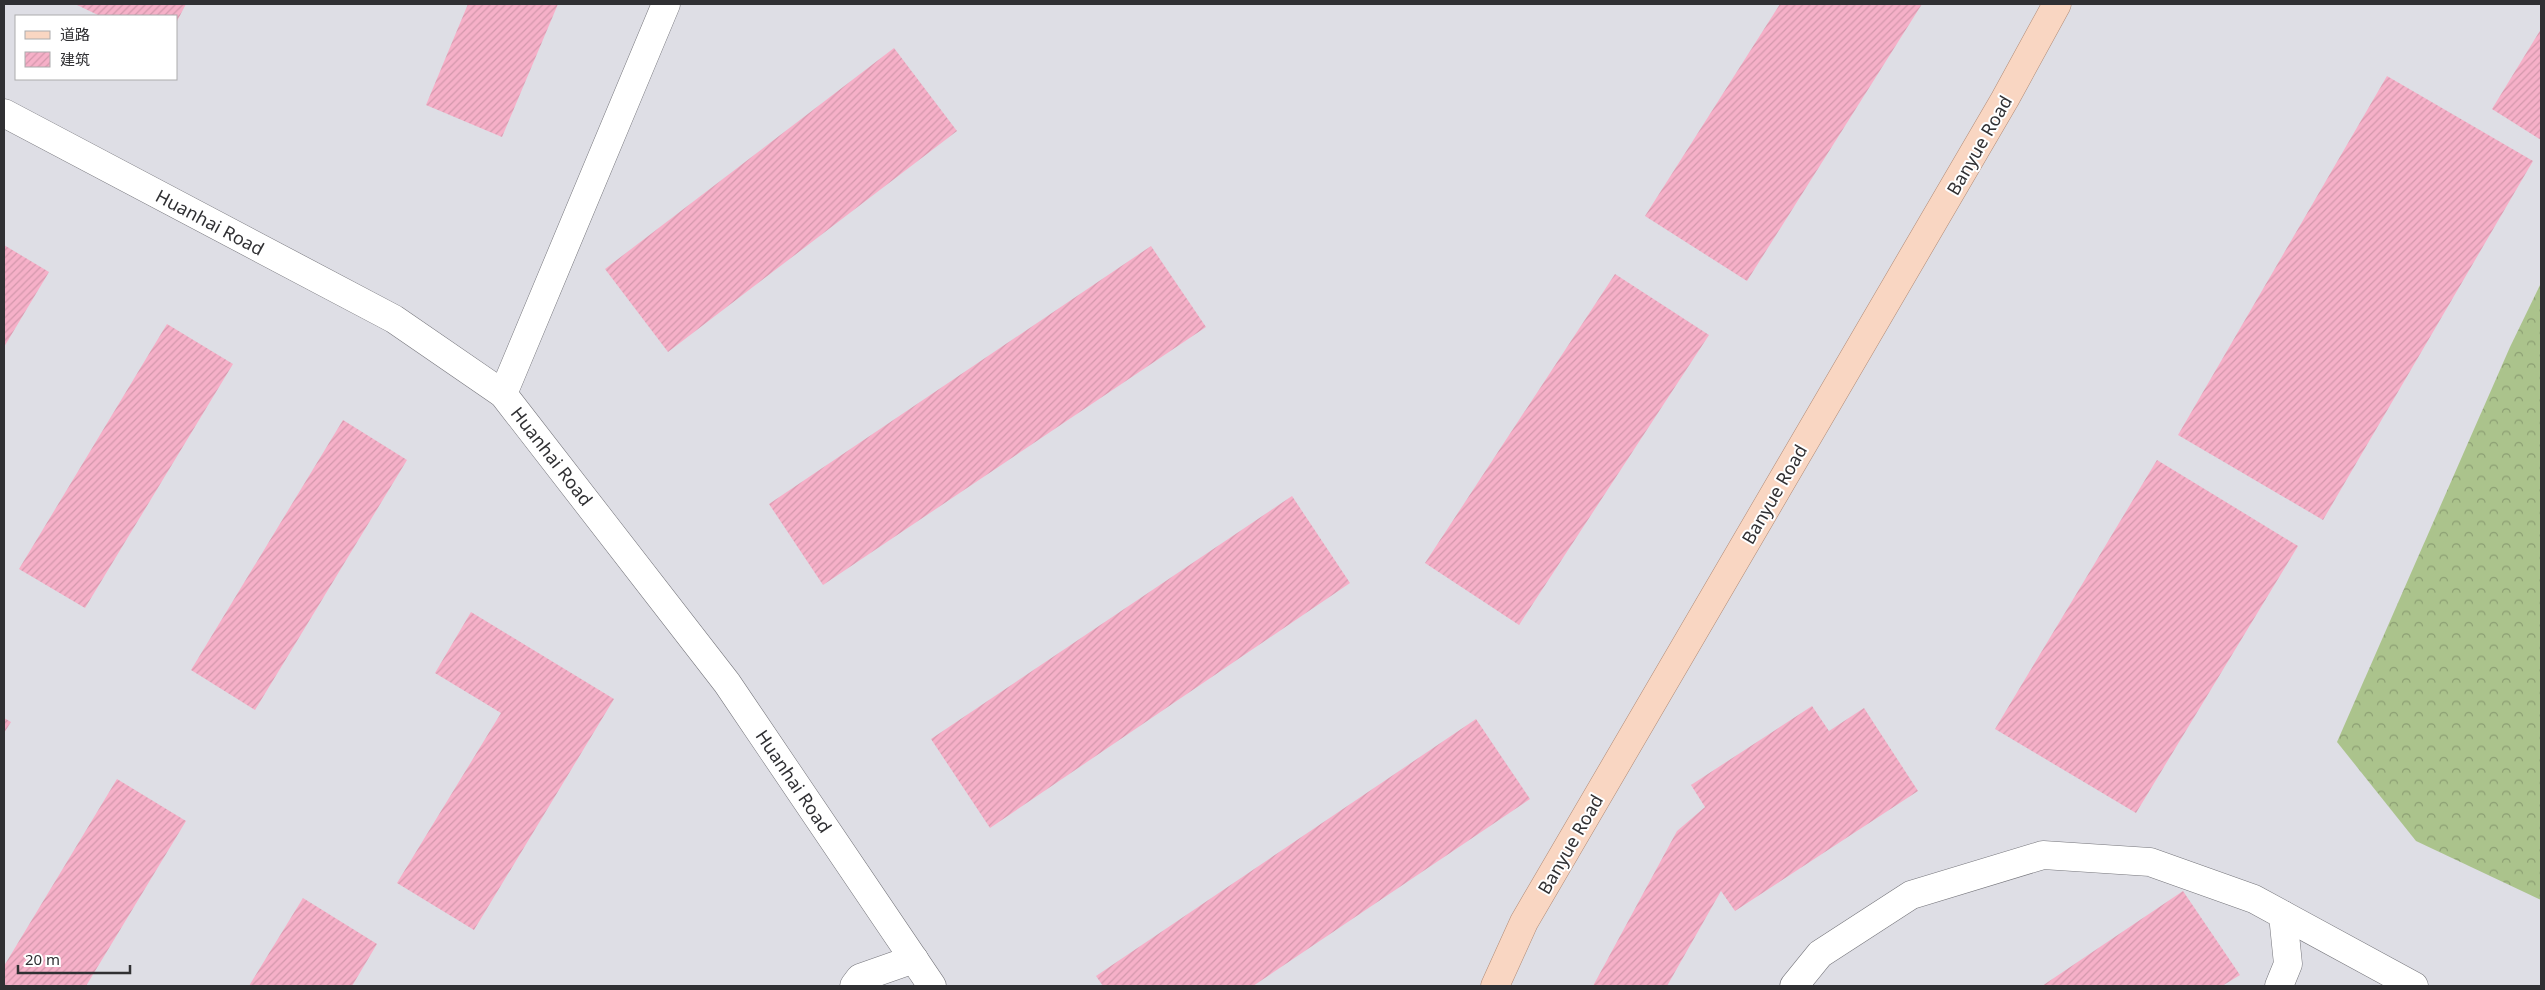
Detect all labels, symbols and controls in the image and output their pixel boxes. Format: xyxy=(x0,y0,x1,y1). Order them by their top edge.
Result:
legend xyxy=(15,15,178,80)
text: 道路 xyxy=(60,24,90,44)
text: 建筑 xyxy=(60,49,90,69)
street label: Banyue Road xyxy=(1941,91,2017,199)
street label: Huanhai Road xyxy=(152,183,268,261)
street label: Huanhai Road xyxy=(506,402,598,510)
street label: Banyue Road xyxy=(1736,440,1812,548)
street label: Huanhai Road xyxy=(751,725,837,837)
street label: Banyue Road xyxy=(1532,790,1608,898)
scale bar xyxy=(18,942,130,974)
text: 20 m xyxy=(25,949,60,969)

